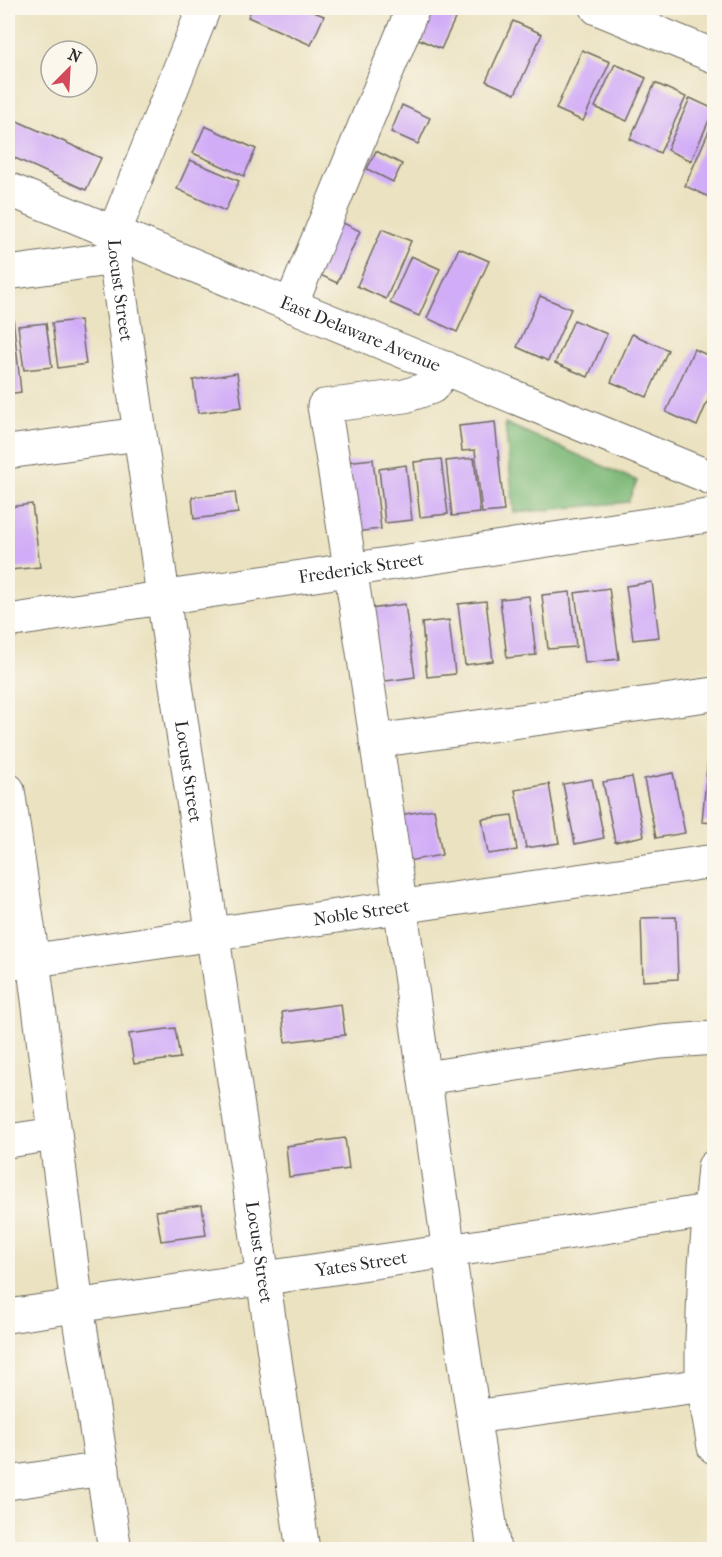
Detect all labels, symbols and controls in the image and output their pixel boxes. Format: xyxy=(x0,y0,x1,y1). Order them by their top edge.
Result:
north arrow xyxy=(39,39,99,99)
text: N xyxy=(65,45,85,67)
street label: Locust Street xyxy=(103,239,137,343)
street label: East Delaware Avenue xyxy=(277,292,444,377)
street label: Frederick Street xyxy=(297,549,426,588)
street label: Locust Street xyxy=(170,719,206,824)
street label: Noble Street xyxy=(312,895,411,930)
street label: Locust Street xyxy=(241,1200,277,1305)
street label: Yates Street xyxy=(313,1247,409,1282)

